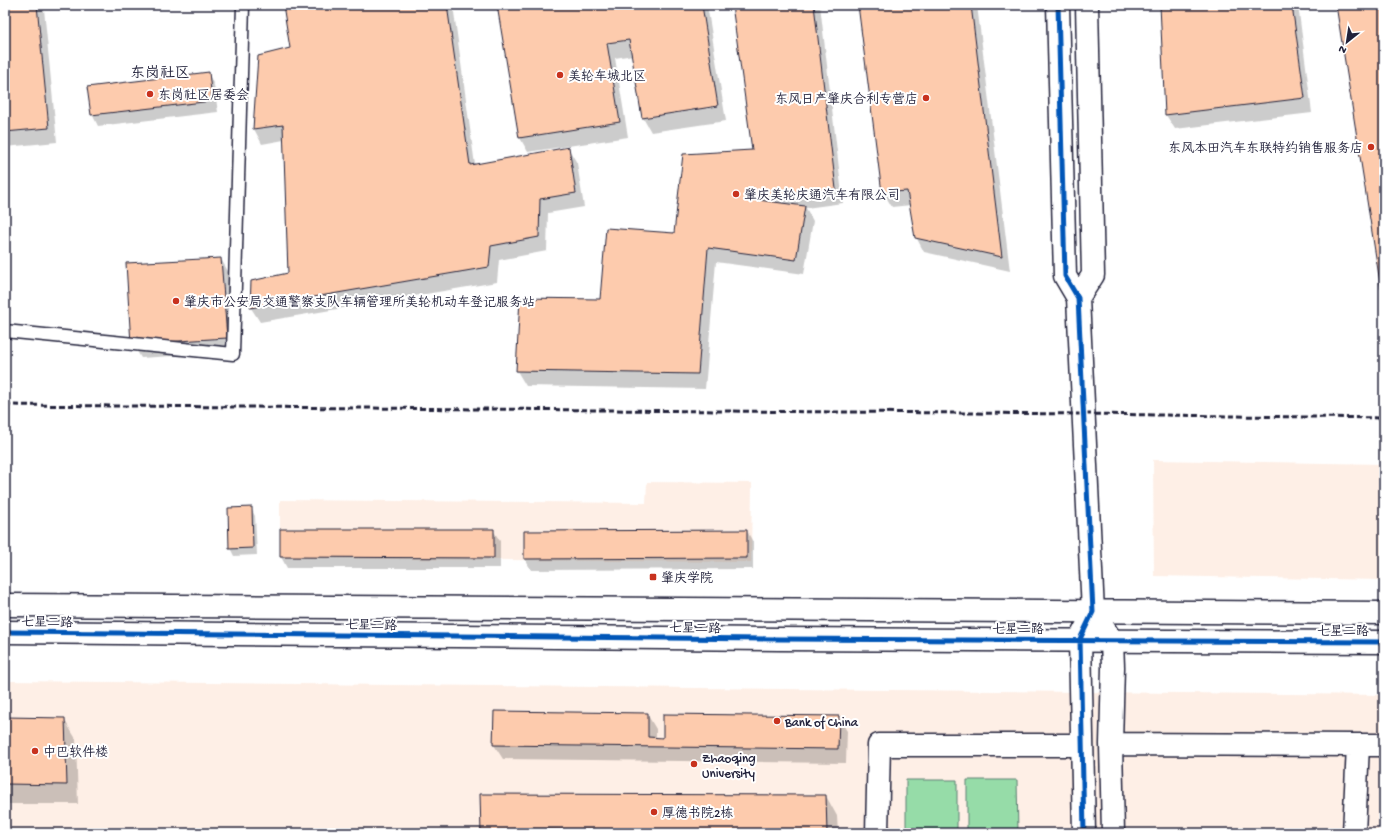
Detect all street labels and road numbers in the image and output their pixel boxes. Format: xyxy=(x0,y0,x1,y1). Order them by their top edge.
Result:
street label: 七星二路 xyxy=(21,615,73,631)
street label: 七星二路 xyxy=(345,618,397,634)
street label: 七星二路 xyxy=(669,621,721,637)
street label: 七星二路 xyxy=(992,622,1044,638)
street label: 七星二路 xyxy=(1317,624,1369,640)

